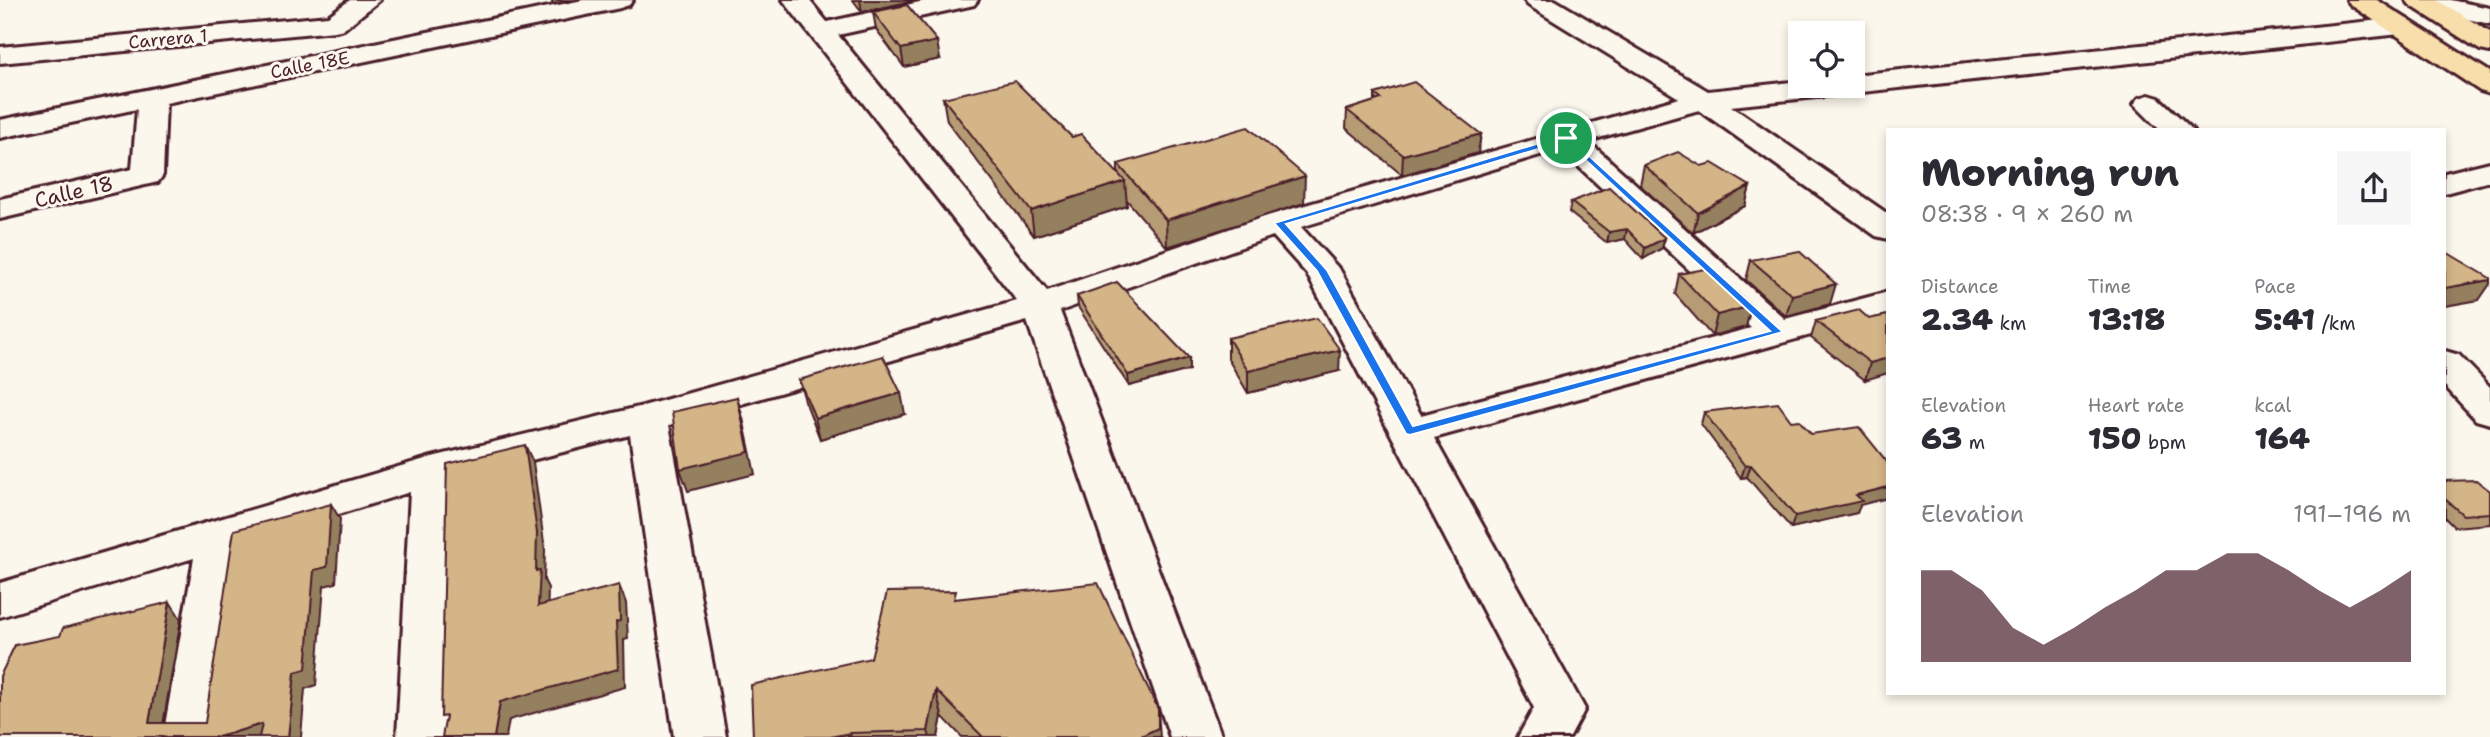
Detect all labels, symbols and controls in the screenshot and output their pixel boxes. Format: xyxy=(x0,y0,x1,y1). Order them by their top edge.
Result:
map controls xyxy=(1788,21,1865,98)
button: locate xyxy=(1788,21,1865,98)
street label: Carrera 1 xyxy=(128,24,208,54)
street label: Calle 18E xyxy=(268,46,352,84)
pin xyxy=(1536,108,1596,168)
icon: arrive xyxy=(1547,119,1585,157)
text: Morning run xyxy=(1921,147,2179,198)
button: share xyxy=(2337,151,2411,225)
street label: Calle 18 xyxy=(32,169,116,215)
text: 08:38 · 9 × 260 m xyxy=(1921,199,2133,229)
text: Distance xyxy=(1921,274,1999,299)
text: Time xyxy=(2088,274,2131,299)
text: Pace xyxy=(2254,274,2296,299)
text: 2.34 xyxy=(1921,299,1993,340)
text: 13:18 xyxy=(2088,299,2165,340)
text: 5:41 xyxy=(2254,299,2315,340)
text: km xyxy=(1993,311,2026,336)
text: /km xyxy=(2315,311,2356,336)
text: Elevation xyxy=(1921,393,2006,418)
text: Heart rate xyxy=(2088,393,2184,418)
text: kcal xyxy=(2254,393,2291,418)
text: 63 xyxy=(1921,418,1962,459)
text: 150 xyxy=(2088,418,2142,459)
text: 164 xyxy=(2254,418,2310,459)
text: m xyxy=(1962,430,1985,455)
text: bpm xyxy=(2142,430,2186,455)
text: Elevation xyxy=(1921,499,2024,529)
text: 191–196 m xyxy=(2293,499,2411,529)

